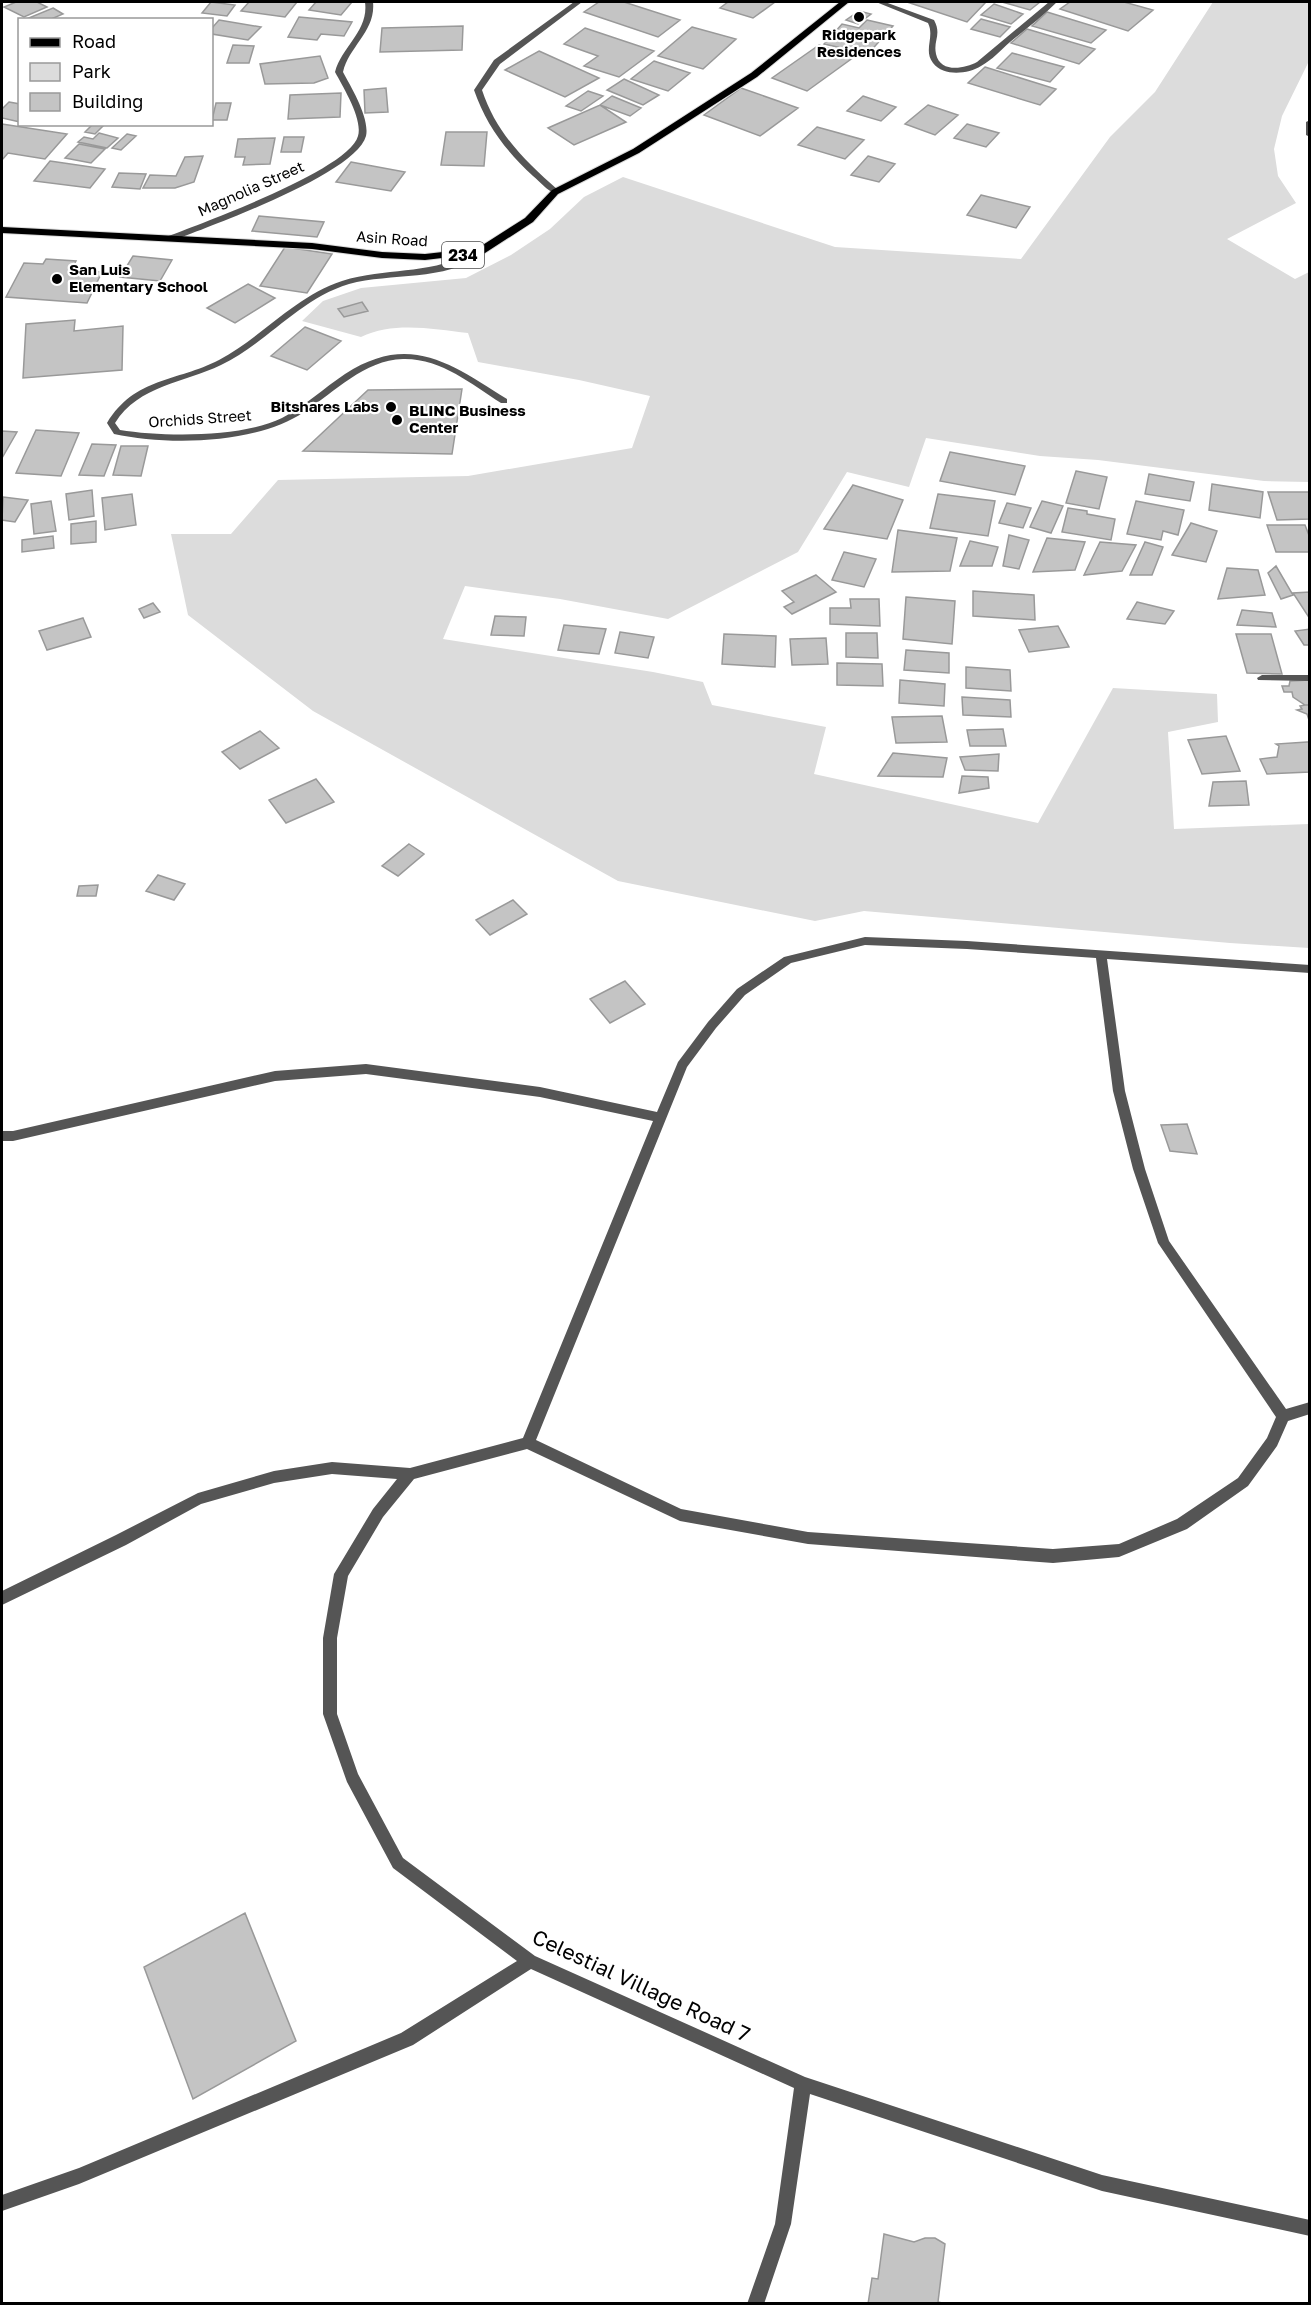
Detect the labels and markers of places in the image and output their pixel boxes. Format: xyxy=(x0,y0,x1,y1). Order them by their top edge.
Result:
marker: Ridgepark Residences xyxy=(852,10,866,24)
place label: Ridgepark Residences xyxy=(817,25,901,60)
place label: San Luis Elementary School xyxy=(69,260,208,295)
marker: San Luis Elementary School xyxy=(50,272,64,286)
place label: Bitshares Labs xyxy=(270,397,379,415)
marker: Bitshares Labs xyxy=(384,400,398,414)
place label: BLINC Business Center xyxy=(409,401,526,436)
marker: BLINC Business Center xyxy=(390,413,404,427)

